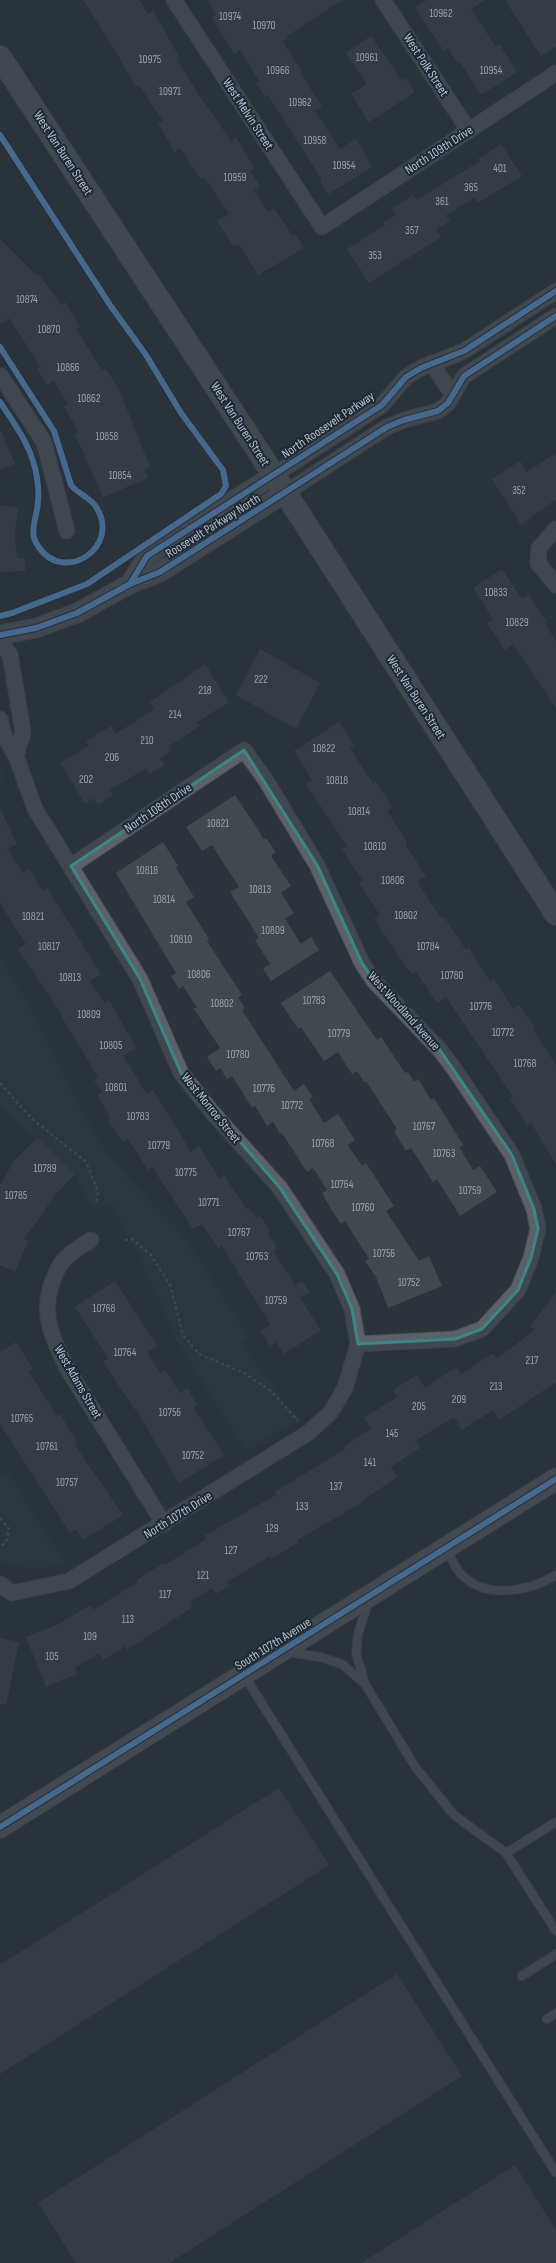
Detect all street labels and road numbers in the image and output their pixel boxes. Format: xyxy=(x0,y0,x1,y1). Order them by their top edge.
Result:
street label: West Polk Street xyxy=(400,30,452,100)
street label: West Melvin Street xyxy=(219,75,277,153)
street label: West Van Buren Street xyxy=(30,108,96,198)
street label: North 109th Drive xyxy=(402,122,476,178)
street label: West Van Buren Street xyxy=(207,379,273,469)
street label: North Roosevelt Parkway xyxy=(278,388,378,462)
street label: Roosevelt Parkway North xyxy=(163,490,263,562)
street label: West Van Buren Street xyxy=(383,652,449,742)
street label: North 108th Drive xyxy=(121,780,195,836)
street label: West Woodland Avenue xyxy=(364,968,444,1054)
street label: West Monroe Street xyxy=(178,1069,244,1147)
street label: West Adams Street xyxy=(50,1342,106,1422)
street label: North 107th Drive xyxy=(141,1488,215,1542)
street label: South 107th Avenue xyxy=(232,1614,314,1674)

